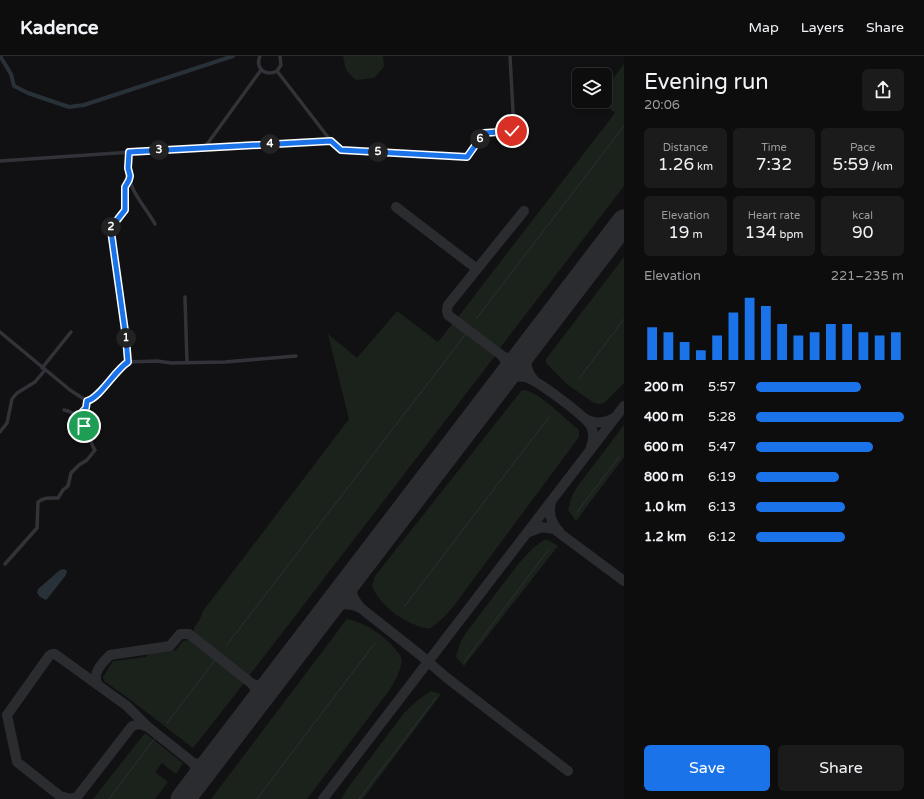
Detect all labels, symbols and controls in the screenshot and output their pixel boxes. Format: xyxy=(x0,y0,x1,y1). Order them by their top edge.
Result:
text: Kadence xyxy=(20,17,99,39)
text: Map xyxy=(749,19,779,36)
text: Layers xyxy=(801,19,844,36)
text: Share xyxy=(866,19,904,36)
map controls xyxy=(572,68,612,108)
button: layers xyxy=(572,68,612,108)
text: Evening run xyxy=(644,69,769,95)
button: share xyxy=(862,69,904,111)
text: 20:06 xyxy=(644,97,680,113)
pin xyxy=(495,114,529,148)
icon: check xyxy=(501,120,523,142)
pin: 6 xyxy=(470,129,490,149)
text: 6 xyxy=(477,132,483,145)
pin: 4 xyxy=(260,134,280,154)
text: 4 xyxy=(267,137,273,150)
pin: 3 xyxy=(149,140,169,160)
text: Distance xyxy=(663,141,708,154)
text: Time xyxy=(761,141,787,154)
text: Pace xyxy=(850,141,875,154)
pin: 5 xyxy=(368,142,388,162)
text: 3 xyxy=(156,143,162,156)
text: 5 xyxy=(375,145,381,158)
text: 1.26 xyxy=(658,154,694,175)
text: 7:32 xyxy=(756,154,792,175)
text: 5:59 xyxy=(833,154,869,175)
text: km xyxy=(694,160,713,173)
text: /km xyxy=(869,160,893,173)
text: Elevation xyxy=(661,209,709,222)
text: Heart rate xyxy=(748,209,800,222)
text: kcal xyxy=(852,209,873,222)
pin: 2 xyxy=(101,217,121,237)
text: 2 xyxy=(108,220,114,233)
text: 19 xyxy=(668,222,690,243)
text: 134 xyxy=(745,222,777,243)
text: 90 xyxy=(852,222,873,243)
text: m xyxy=(690,228,702,241)
text: bpm xyxy=(777,228,803,241)
text: Elevation xyxy=(644,268,701,284)
text: 221–235 m xyxy=(831,268,904,284)
pin: 1 xyxy=(116,328,136,348)
text: 1 xyxy=(123,331,129,344)
text: 200 m xyxy=(644,379,684,395)
text: 5:57 xyxy=(708,379,736,395)
pin xyxy=(67,409,101,443)
text: 400 m xyxy=(644,409,684,425)
text: 5:28 xyxy=(708,409,736,425)
icon: arrive xyxy=(73,415,95,437)
text: 600 m xyxy=(644,439,684,455)
text: 5:47 xyxy=(708,439,736,455)
text: 800 m xyxy=(644,469,684,485)
text: 6:19 xyxy=(708,469,736,485)
text: 1.0 km xyxy=(644,499,686,515)
text: 6:13 xyxy=(708,499,736,515)
text: 1.2 km xyxy=(644,529,686,545)
text: 6:12 xyxy=(708,529,736,545)
button: Save xyxy=(644,745,770,791)
button: Share xyxy=(778,745,904,791)

